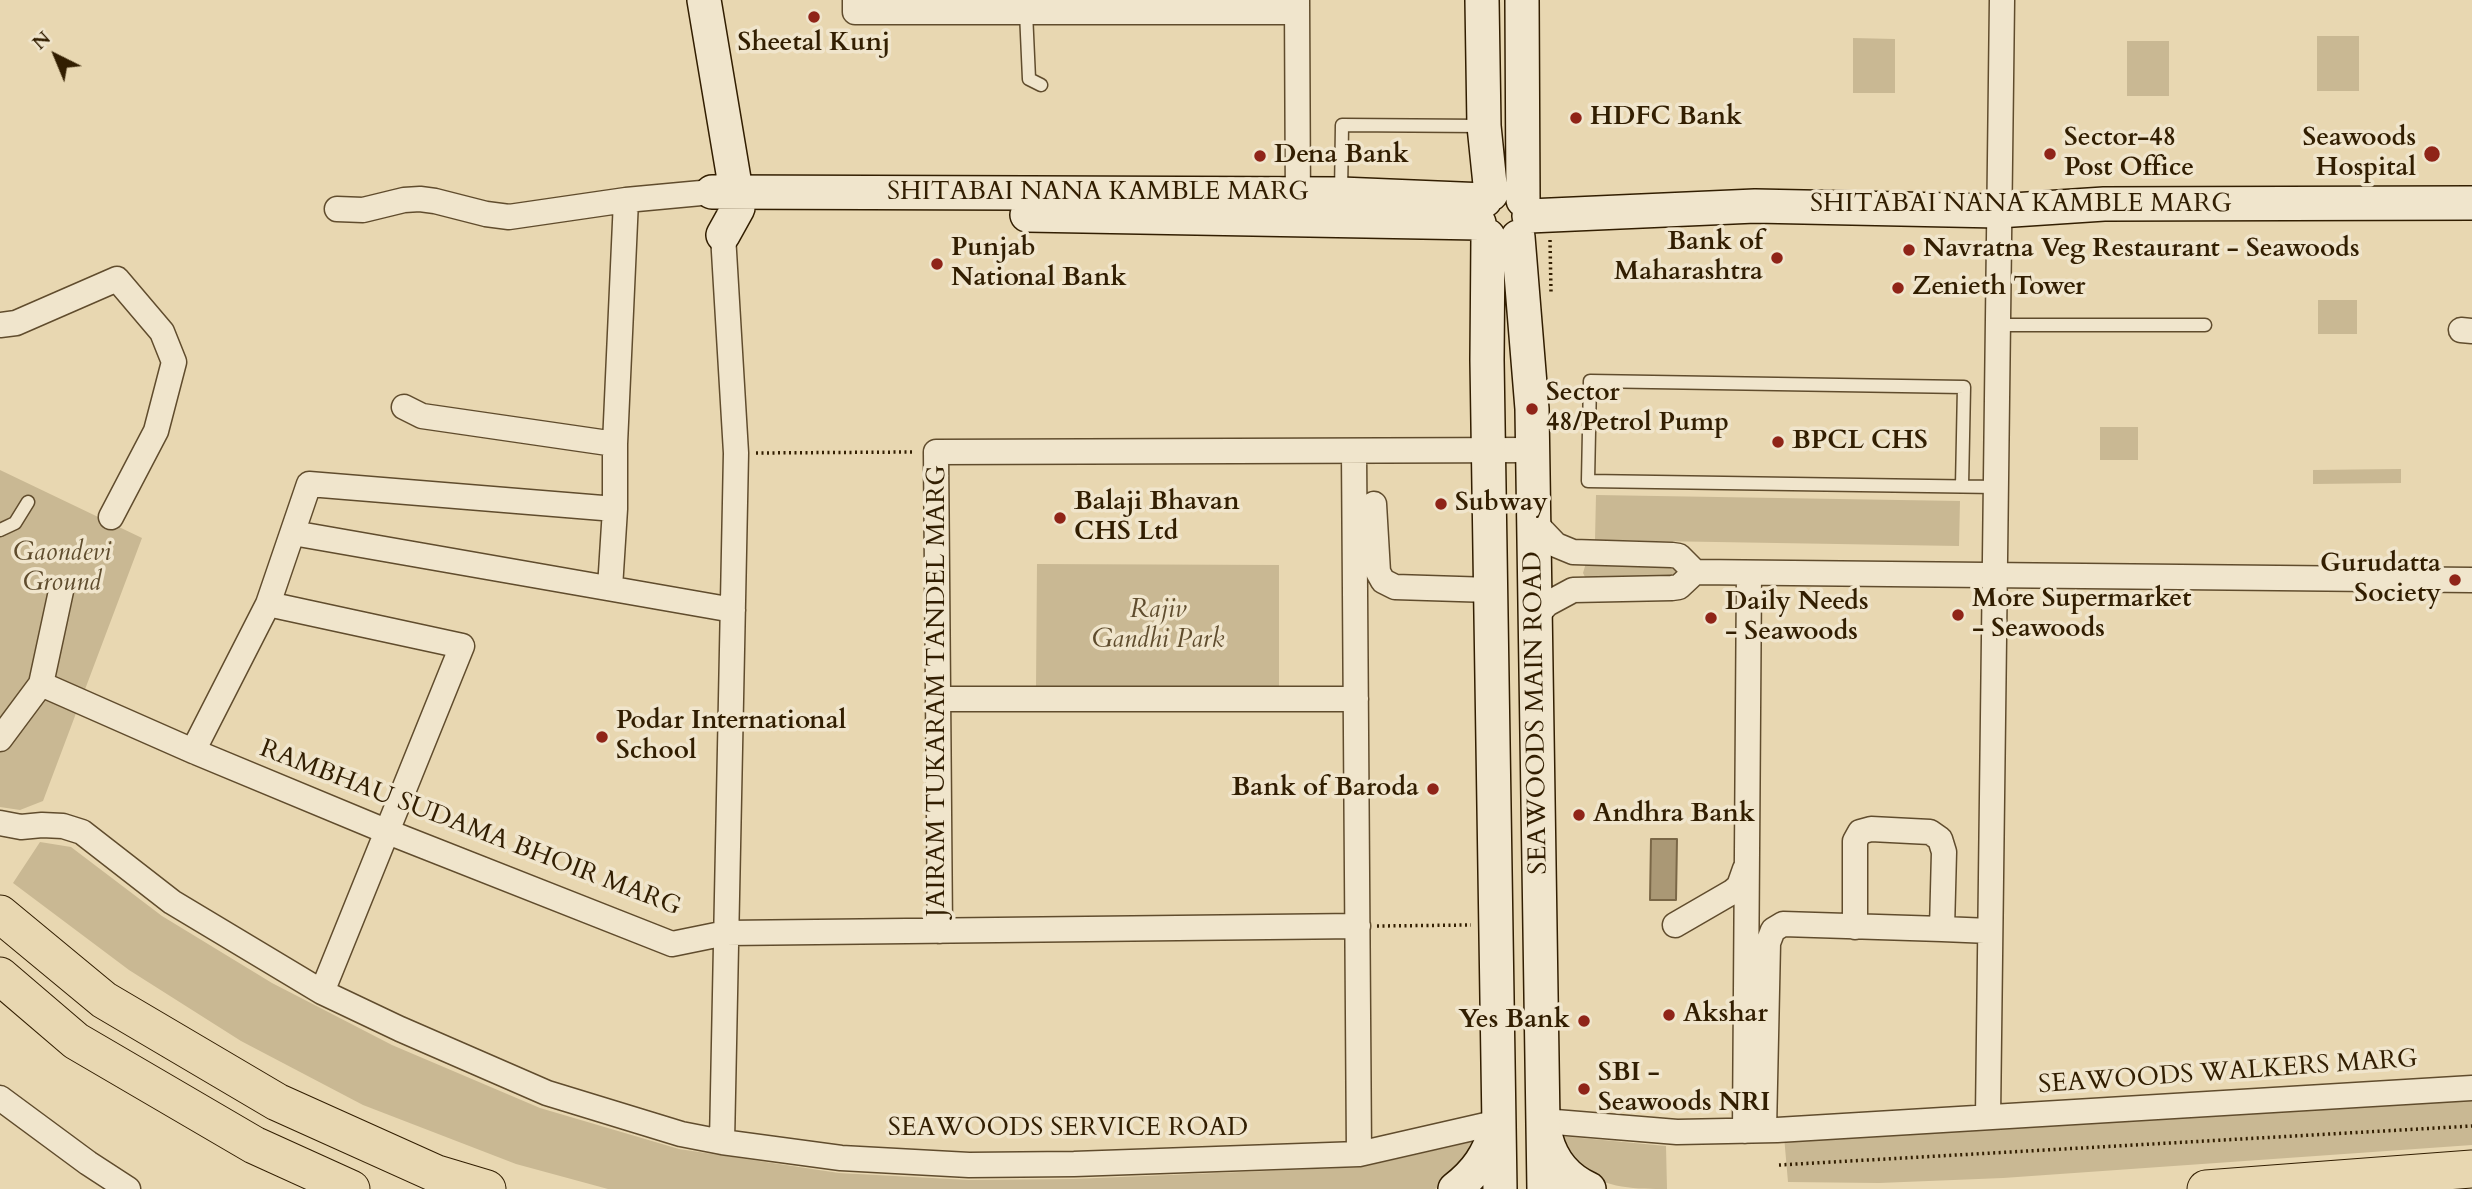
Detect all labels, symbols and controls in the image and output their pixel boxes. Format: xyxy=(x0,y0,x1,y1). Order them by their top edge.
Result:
marker: Sheetal Kunj xyxy=(806,9,822,25)
north arrow xyxy=(21,21,91,91)
text: N xyxy=(27,26,57,56)
place label: Sheetal Kunj xyxy=(738,28,890,60)
place label: HDFC Bank xyxy=(1590,102,1742,134)
marker: HDFC Bank xyxy=(1568,110,1584,126)
place label: Sector-48 Post Office xyxy=(2064,123,2194,184)
place label: Seawoods Hospital xyxy=(2302,123,2416,184)
place label: Dena Bank xyxy=(1274,140,1409,172)
marker: Seawoods Hospital xyxy=(2422,144,2442,164)
marker: Sector-48 Post Office xyxy=(2042,146,2058,162)
marker: Dena Bank xyxy=(1252,148,1268,164)
street label: SHITABAI NANA KAMBLE MARG xyxy=(887,177,1309,209)
street label: SHITABAI NANA KAMBLE MARG xyxy=(1810,189,2232,221)
place label: Bank of Maharashtra xyxy=(1614,227,1763,288)
place label: Punjab National Bank xyxy=(951,233,1127,294)
place label: Navratna Veg Restaurant - Seawoods xyxy=(1923,234,2360,266)
marker: Navratna Veg Restaurant - Seawoods xyxy=(1901,242,1917,258)
marker: Bank of Maharashtra xyxy=(1769,250,1785,266)
marker: Punjab National Bank xyxy=(929,256,945,272)
place label: Zenieth Tower xyxy=(1912,272,2085,304)
marker: Zenieth Tower xyxy=(1890,280,1906,296)
place label: Sector 48/Petrol Pump xyxy=(1546,378,1729,440)
marker: Sector 48/Petrol Pump xyxy=(1524,401,1540,417)
place label: BPCL CHS xyxy=(1792,426,1928,458)
marker: BPCL CHS xyxy=(1770,434,1786,450)
street label: JAIRAM TUKARAM TANDEL MARG xyxy=(922,465,954,917)
place label: Balaji Bhavan CHS Ltd xyxy=(1074,487,1240,548)
place label: Subway xyxy=(1455,488,1548,520)
marker: Subway xyxy=(1433,496,1449,512)
marker: Balaji Bhavan CHS Ltd xyxy=(1052,510,1068,526)
park label: Gaondevi Ground xyxy=(13,538,111,600)
place label: Gurudatta Society xyxy=(2320,549,2441,610)
street label: SEAWOODS MAIN ROAD xyxy=(1519,551,1555,875)
marker: Gurudatta Society xyxy=(2447,572,2463,588)
place label: More Supermarket - Seawoods xyxy=(1972,584,2191,646)
place label: Daily Needs - Seawoods xyxy=(1725,587,1869,648)
park label: Rajiv Gandhi Park xyxy=(1092,595,1224,656)
marker: More Supermarket - Seawoods xyxy=(1950,607,1966,623)
marker: Daily Needs - Seawoods xyxy=(1703,610,1719,626)
place label: Podar International School xyxy=(616,706,846,768)
marker: Podar International School xyxy=(594,729,610,745)
street label: RAMBHAU SUDAMA BHOIR MARG xyxy=(255,734,685,924)
place label: Bank of Baroda xyxy=(1231,773,1419,805)
marker: Bank of Baroda xyxy=(1425,781,1441,797)
place label: Andhra Bank xyxy=(1593,799,1755,831)
marker: Andhra Bank xyxy=(1571,807,1587,823)
place label: Akshar xyxy=(1683,999,1768,1031)
place label: Yes Bank xyxy=(1458,1005,1570,1037)
marker: Akshar xyxy=(1661,1007,1677,1023)
marker: Yes Bank xyxy=(1576,1013,1592,1029)
street label: SEAWOODS WALKERS MARG xyxy=(2037,1044,2419,1102)
place label: SBI - Seawoods NRI xyxy=(1598,1058,1770,1120)
marker: SBI - Seawoods NRI xyxy=(1576,1081,1592,1097)
street label: SEAWOODS SERVICE ROAD xyxy=(888,1113,1248,1145)

